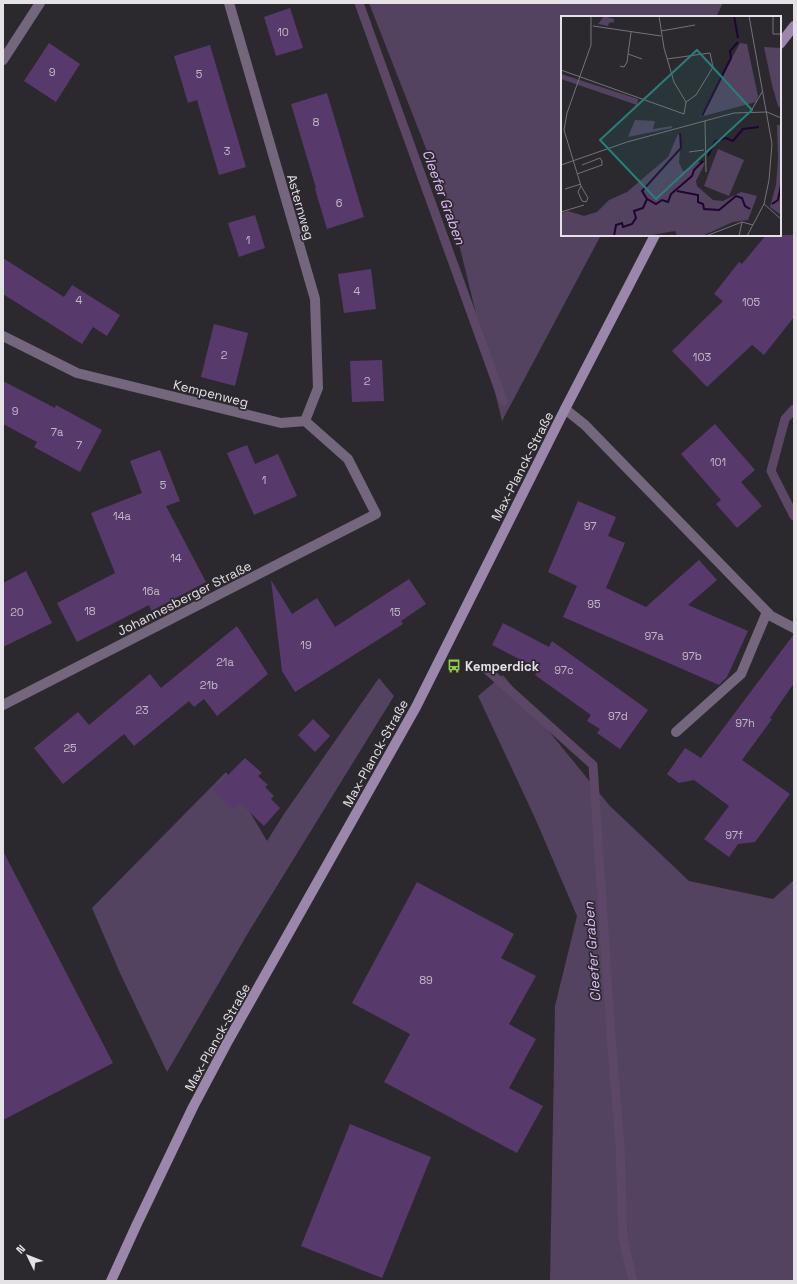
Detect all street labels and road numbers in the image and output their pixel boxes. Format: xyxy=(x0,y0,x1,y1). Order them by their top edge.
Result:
street label: Asternweg xyxy=(283,172,318,242)
street label: Kempenweg xyxy=(172,376,250,411)
street label: Max-Planck-Straße xyxy=(488,409,557,524)
street label: Johannesberger Straße xyxy=(114,557,254,640)
street label: Max-Planck-Straße xyxy=(339,696,412,810)
street label: Max-Planck-Straße xyxy=(181,980,254,1094)

